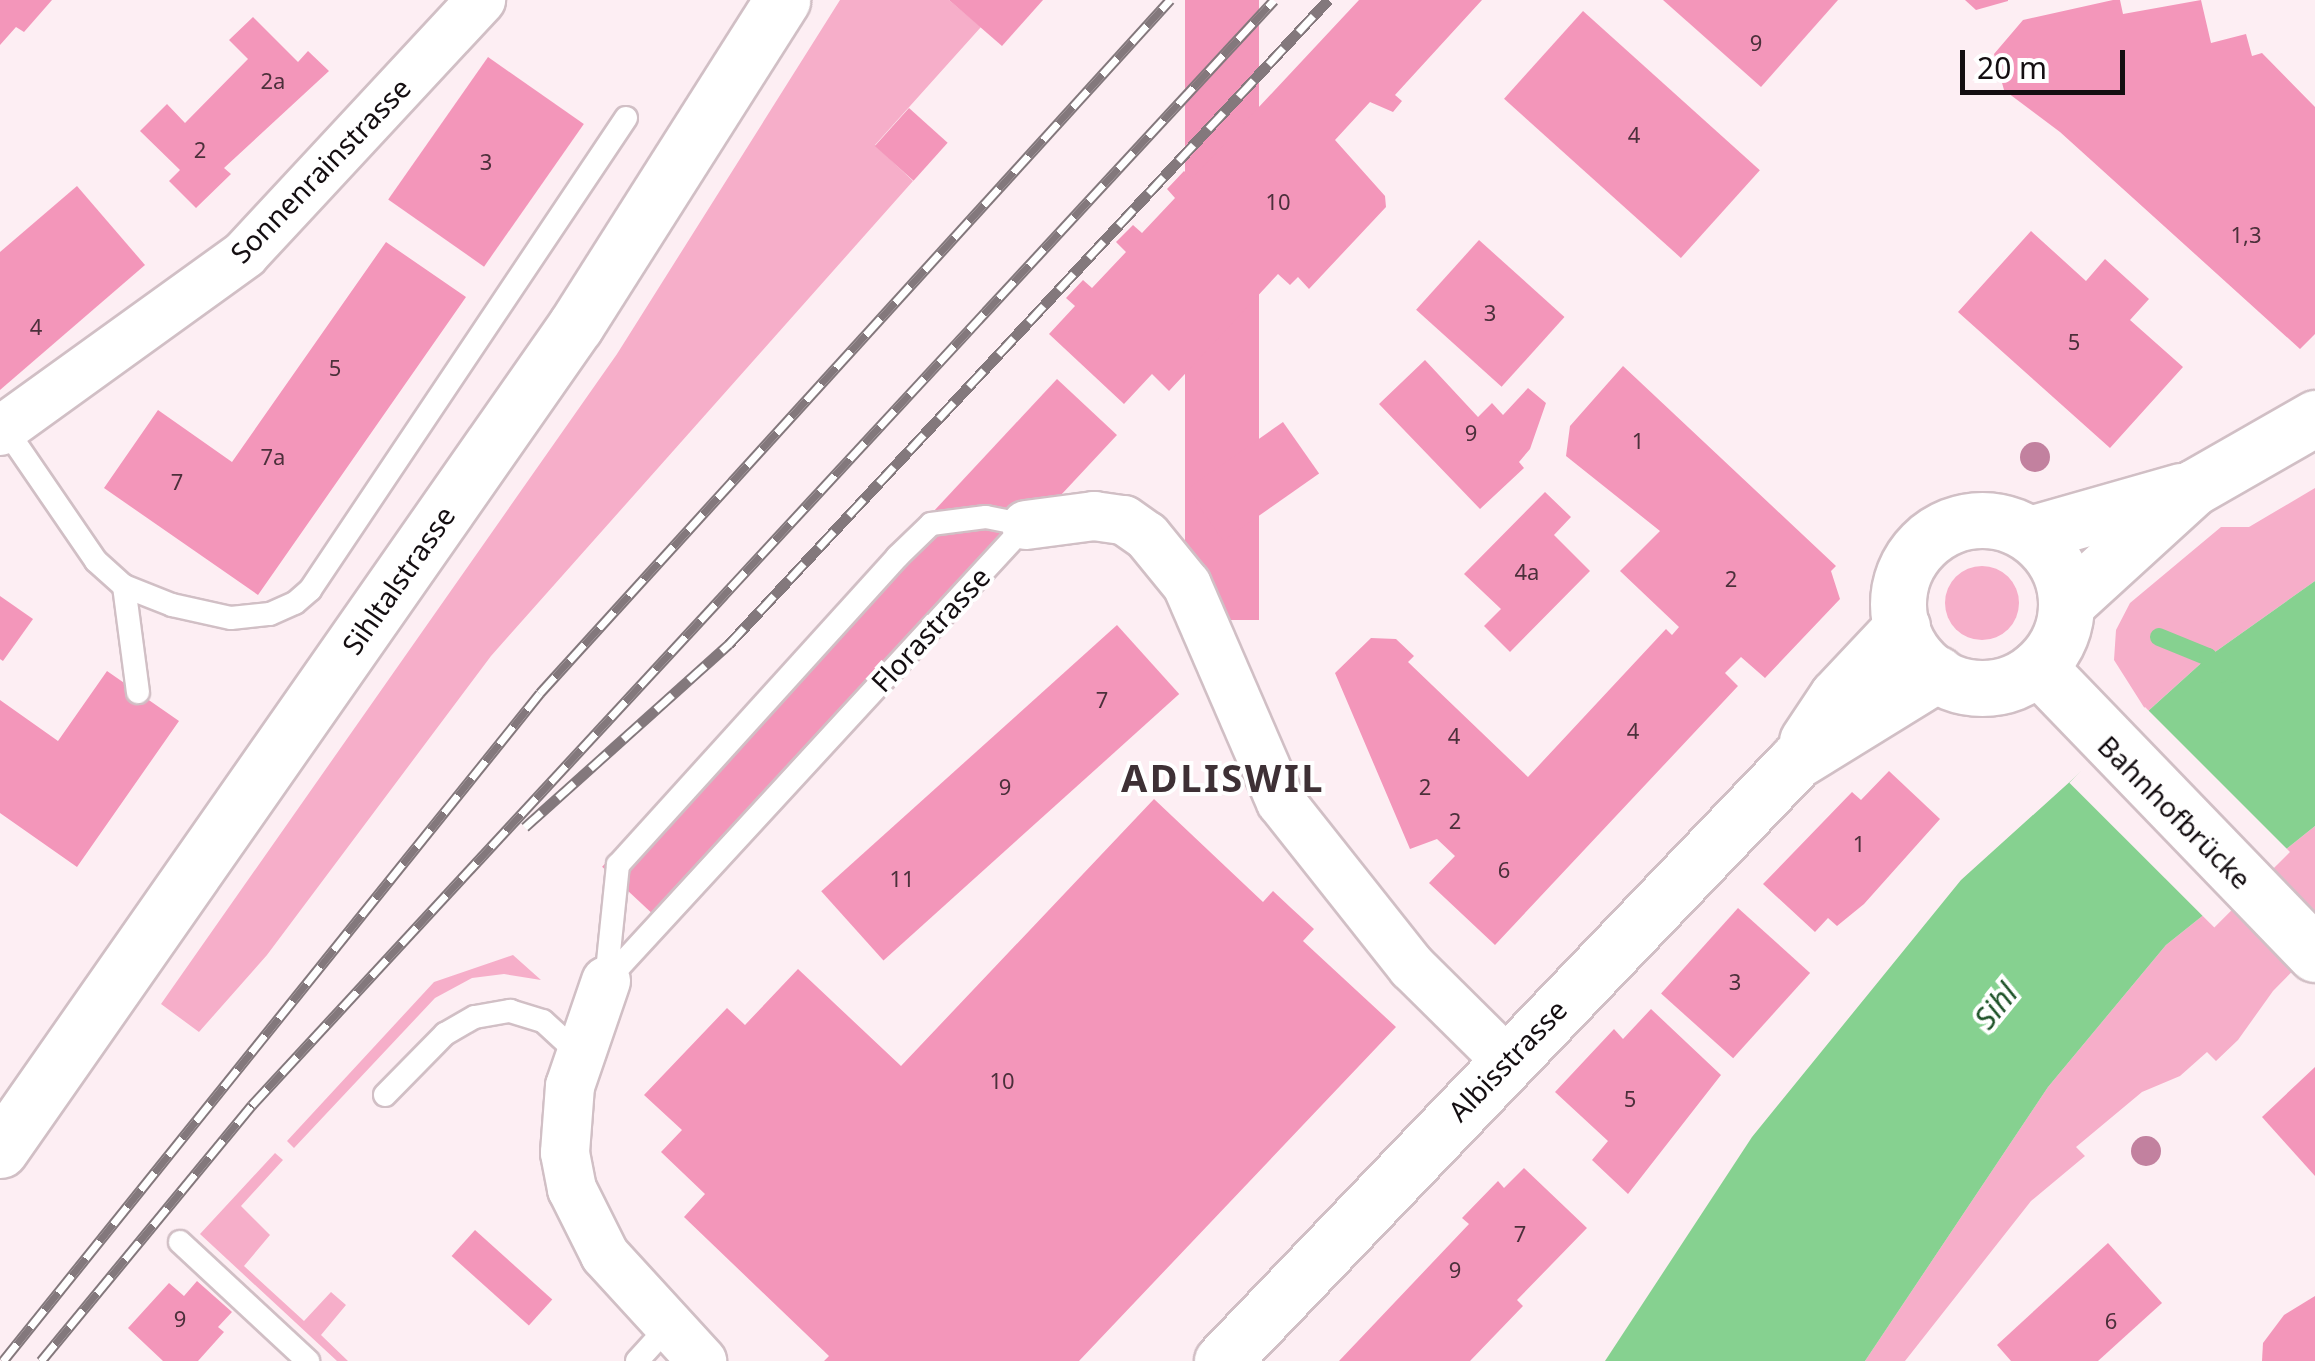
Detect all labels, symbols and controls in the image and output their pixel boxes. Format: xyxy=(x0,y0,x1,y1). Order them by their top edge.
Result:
house number: 9 xyxy=(1750,30,1762,56)
scale bar xyxy=(1965,30,2130,92)
text: 20 m xyxy=(1977,47,2047,88)
house number: 2a xyxy=(261,68,285,94)
street label: Sonnenrainstrasse xyxy=(223,71,417,269)
house number: 4 xyxy=(1628,122,1640,148)
house number: 2 xyxy=(194,137,206,163)
house number: 3 xyxy=(480,149,492,175)
house number: 10 xyxy=(1265,189,1291,215)
house number: 1,3 xyxy=(2230,222,2262,248)
house number: 3 xyxy=(1484,300,1496,326)
house number: 4 xyxy=(30,314,42,340)
house number: 5 xyxy=(2068,329,2080,355)
house number: 5 xyxy=(329,355,341,381)
house number: 9 xyxy=(1465,420,1477,446)
house number: 1 xyxy=(1632,428,1644,454)
house number: 7a xyxy=(261,444,285,470)
house number: 7 xyxy=(171,469,183,495)
street label: Sihltalstrasse xyxy=(335,500,461,660)
house number: 4a xyxy=(1515,559,1539,585)
street label: Florastrasse xyxy=(864,560,996,698)
house number: 2 xyxy=(1725,566,1737,592)
house number: 7 xyxy=(1096,687,1108,713)
house number: 4 xyxy=(1627,718,1639,744)
house number: 4 xyxy=(1448,723,1460,749)
street label: Bahnhofbrücke xyxy=(2091,728,2259,896)
district label: ADLISWIL xyxy=(1121,755,1325,801)
house number: 9 xyxy=(999,774,1011,800)
house number: 2 xyxy=(1419,774,1431,800)
house number: 2 xyxy=(1449,808,1461,834)
house number: 1 xyxy=(1853,831,1865,857)
house number: 6 xyxy=(1498,857,1510,883)
house number: 11 xyxy=(889,866,915,892)
house number: 3 xyxy=(1729,969,1741,995)
water label: Sihl xyxy=(1967,976,2025,1036)
street label: Albisstrasse xyxy=(1441,992,1573,1128)
house number: 10 xyxy=(989,1068,1015,1094)
house number: 5 xyxy=(1624,1086,1636,1112)
house number: 7 xyxy=(1514,1221,1526,1247)
house number: 9 xyxy=(1449,1257,1461,1283)
house number: 9 xyxy=(174,1306,186,1332)
house number: 6 xyxy=(2105,1308,2117,1334)

